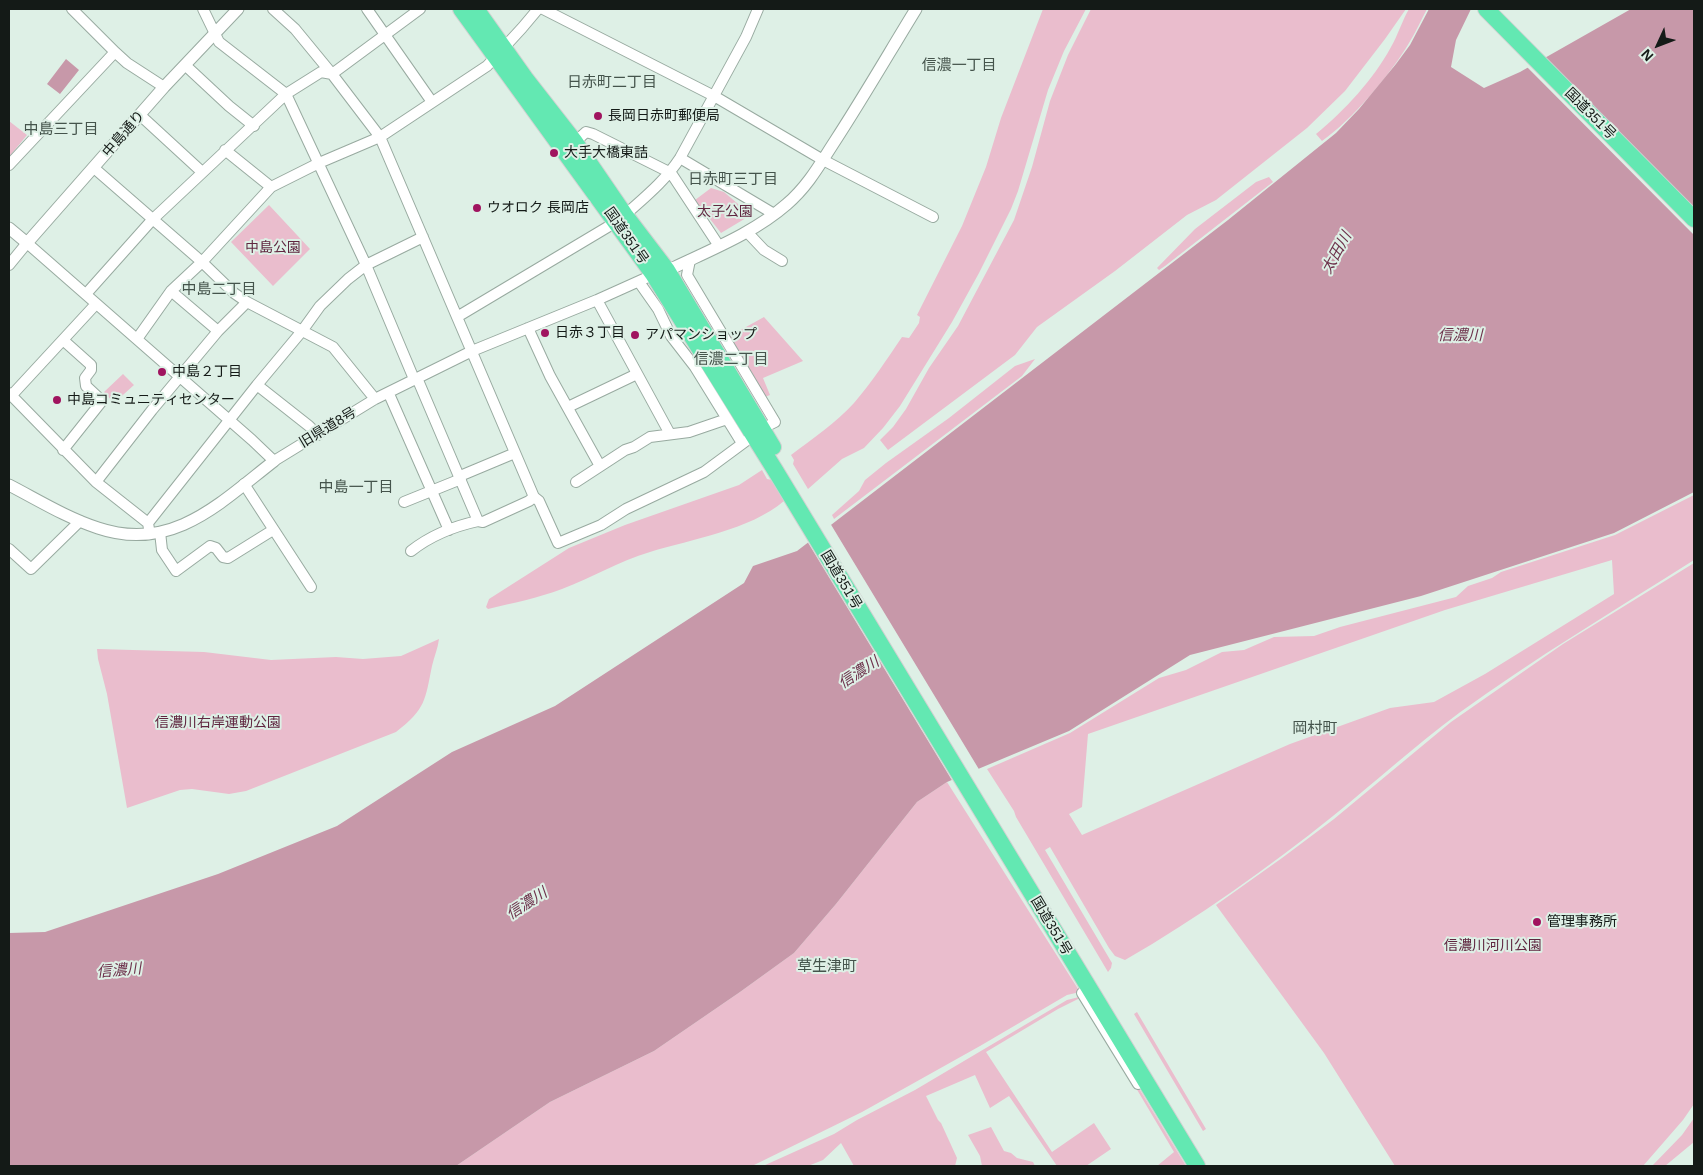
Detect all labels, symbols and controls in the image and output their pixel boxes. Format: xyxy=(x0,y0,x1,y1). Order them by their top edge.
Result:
north arrow xyxy=(1633,20,1683,70)
text: N xyxy=(1638,46,1656,64)
district label: 信濃一丁目 xyxy=(922,57,996,75)
district label: 日赤町二丁目 xyxy=(567,74,657,92)
street label: 国道351号 xyxy=(1561,85,1619,143)
street label: 中島通り xyxy=(99,107,149,161)
place label: 長岡日赤町郵便局 xyxy=(608,108,720,124)
marker: 長岡日赤町郵便局 xyxy=(592,110,604,122)
district label: 中島三丁目 xyxy=(24,121,98,139)
place label: 大手大橋東詰 xyxy=(564,145,648,161)
marker: 大手大橋東詰 xyxy=(548,147,560,159)
district label: 日赤町三丁目 xyxy=(688,171,778,189)
place label: ウオロク 長岡店 xyxy=(487,200,589,216)
marker: ウオロク 長岡店 xyxy=(471,202,483,214)
street label: 国道351号 xyxy=(600,204,652,268)
park label: 太子公園 xyxy=(697,204,753,220)
water label: 太田川 xyxy=(1318,229,1356,277)
park label: 中島公園 xyxy=(245,240,301,256)
district label: 中島二丁目 xyxy=(182,281,256,299)
place label: 日赤３丁目 xyxy=(555,325,625,341)
marker: 日赤３丁目 xyxy=(539,327,551,339)
place label: アパマンショップ xyxy=(645,327,757,343)
water label: 信濃川 xyxy=(1438,327,1482,345)
marker: アパマンショップ xyxy=(629,329,641,341)
district label: 信濃二丁目 xyxy=(694,351,768,369)
place label: 中島２丁目 xyxy=(172,364,242,380)
marker: 中島２丁目 xyxy=(156,366,168,378)
place label: 中島コミュニティセンター xyxy=(67,392,235,408)
marker: 中島コミュニティセンター xyxy=(51,394,63,406)
street label: 旧県道8号 xyxy=(296,404,360,452)
district label: 中島一丁目 xyxy=(319,479,393,497)
street label: 国道351号 xyxy=(817,548,865,612)
water label: 信濃川 xyxy=(835,653,883,693)
park label: 信濃川右岸運動公園 xyxy=(155,715,281,731)
district label: 岡村町 xyxy=(1293,720,1337,738)
water label: 信濃川 xyxy=(503,884,551,924)
street label: 国道351号 xyxy=(1027,894,1075,958)
place label: 管理事務所 xyxy=(1547,914,1617,930)
marker: 管理事務所 xyxy=(1531,916,1543,928)
park label: 信濃川河川公園 xyxy=(1444,938,1542,954)
district label: 草生津町 xyxy=(797,958,857,976)
water label: 信濃川 xyxy=(96,960,142,982)

